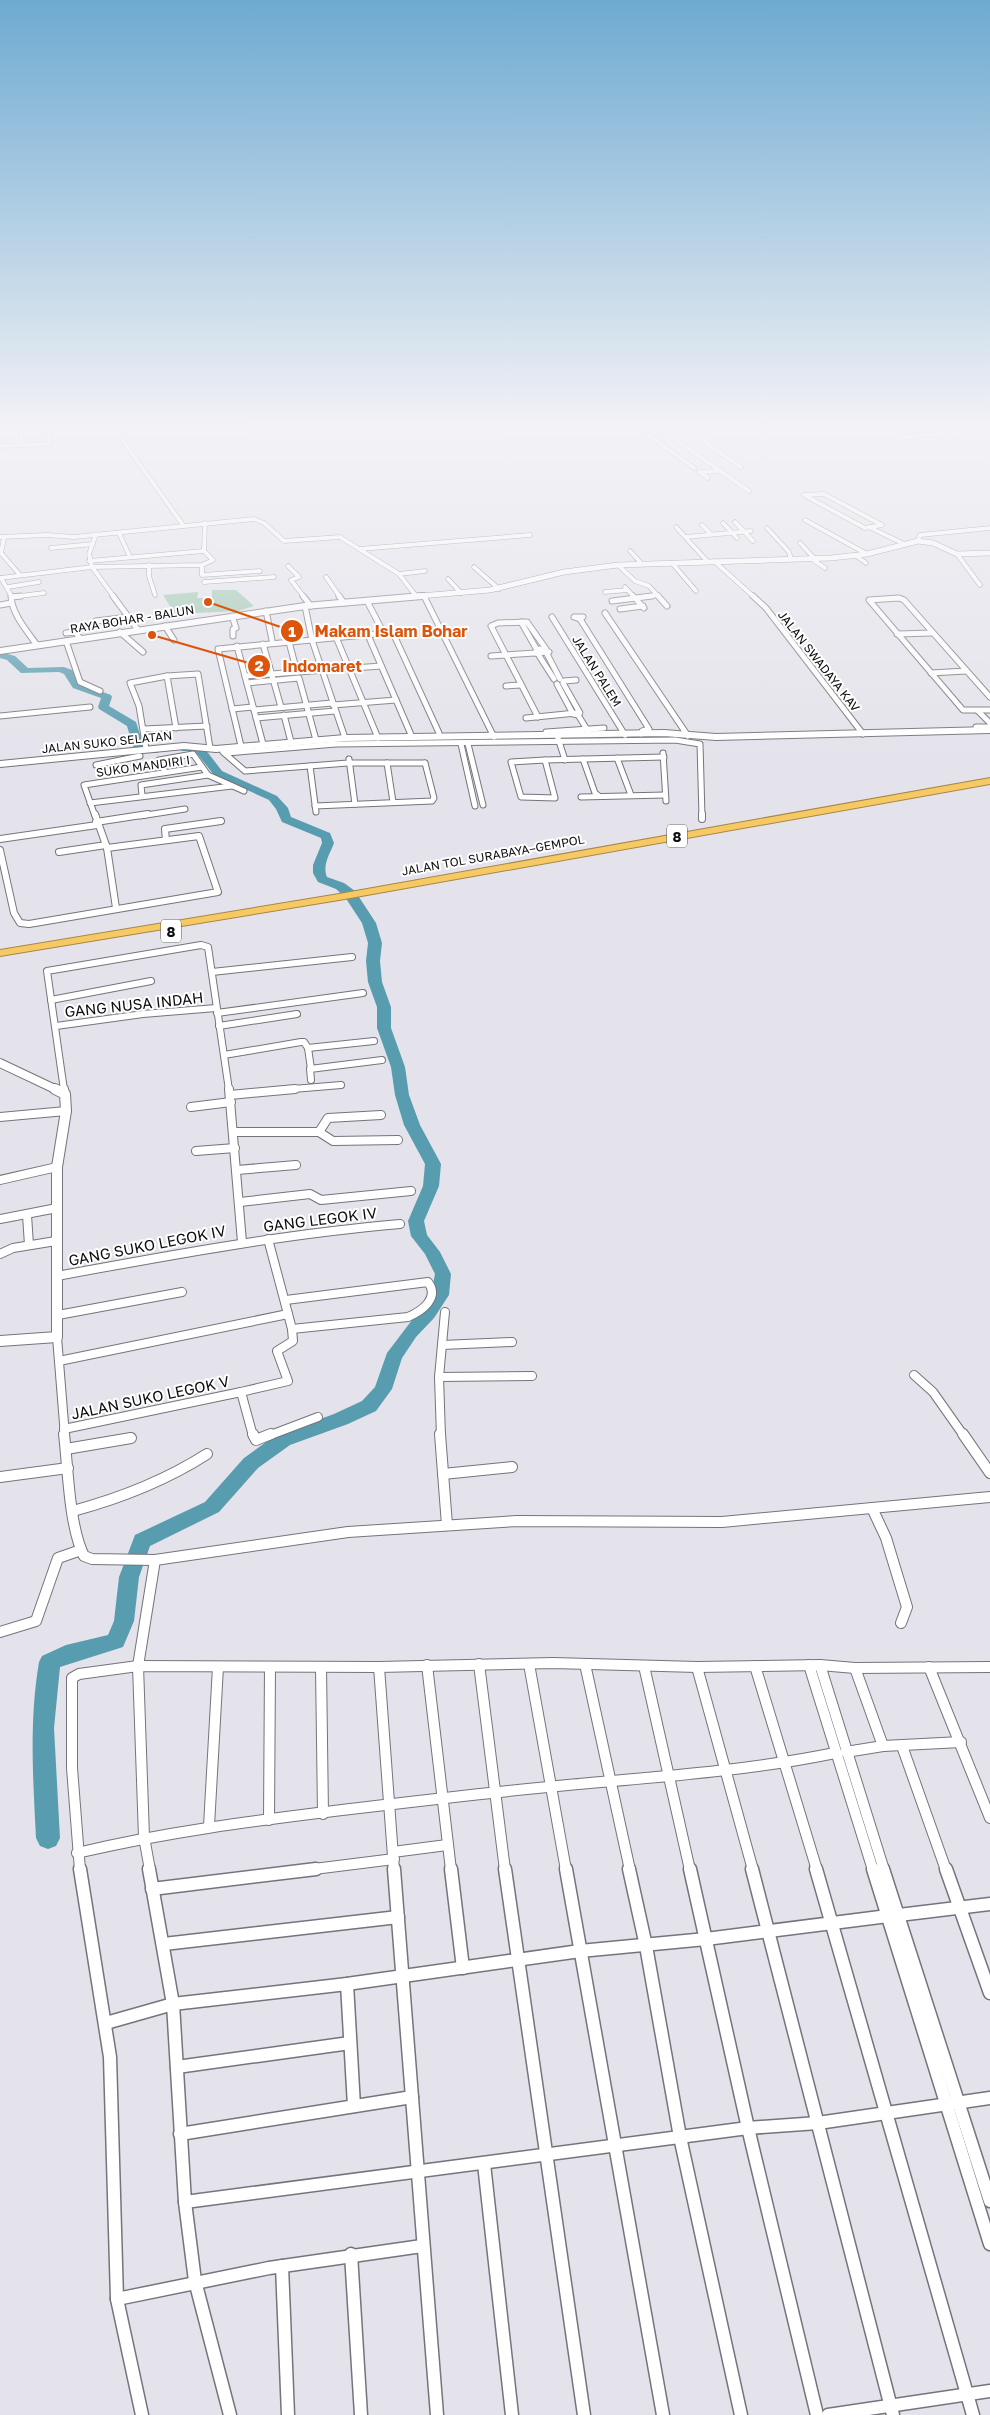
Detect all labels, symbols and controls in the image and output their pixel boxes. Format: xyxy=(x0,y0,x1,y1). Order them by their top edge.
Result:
street label: RAYA BOHAR - BALUN xyxy=(69,602,195,636)
street label: JALAN SWADAYA KAV xyxy=(775,607,863,715)
callout: Makam Islam Bohar xyxy=(279,616,477,647)
text: Makam Islam Bohar xyxy=(314,621,468,641)
text: 1 xyxy=(288,622,296,640)
street label: JALAN PALEM xyxy=(569,633,625,709)
callout: Indomaret xyxy=(247,651,372,682)
text: 2 xyxy=(254,656,264,674)
text: Indomaret xyxy=(282,656,362,676)
street label: JALAN SUKO SELATAN xyxy=(41,728,173,756)
street label: SUKO MANDIRI I xyxy=(95,752,191,780)
road number: 8 xyxy=(667,824,687,848)
street label: JALAN TOL SURABAYA–GEMPOL xyxy=(400,831,586,878)
road number: 8 xyxy=(161,919,181,942)
street label: GANG NUSA INDAH xyxy=(64,988,204,1020)
street label: GANG LEGOK IV xyxy=(262,1203,378,1235)
street label: GANG SUKO LEGOK IV xyxy=(67,1221,227,1269)
street label: JALAN SUKO LEGOK V xyxy=(69,1371,231,1423)

